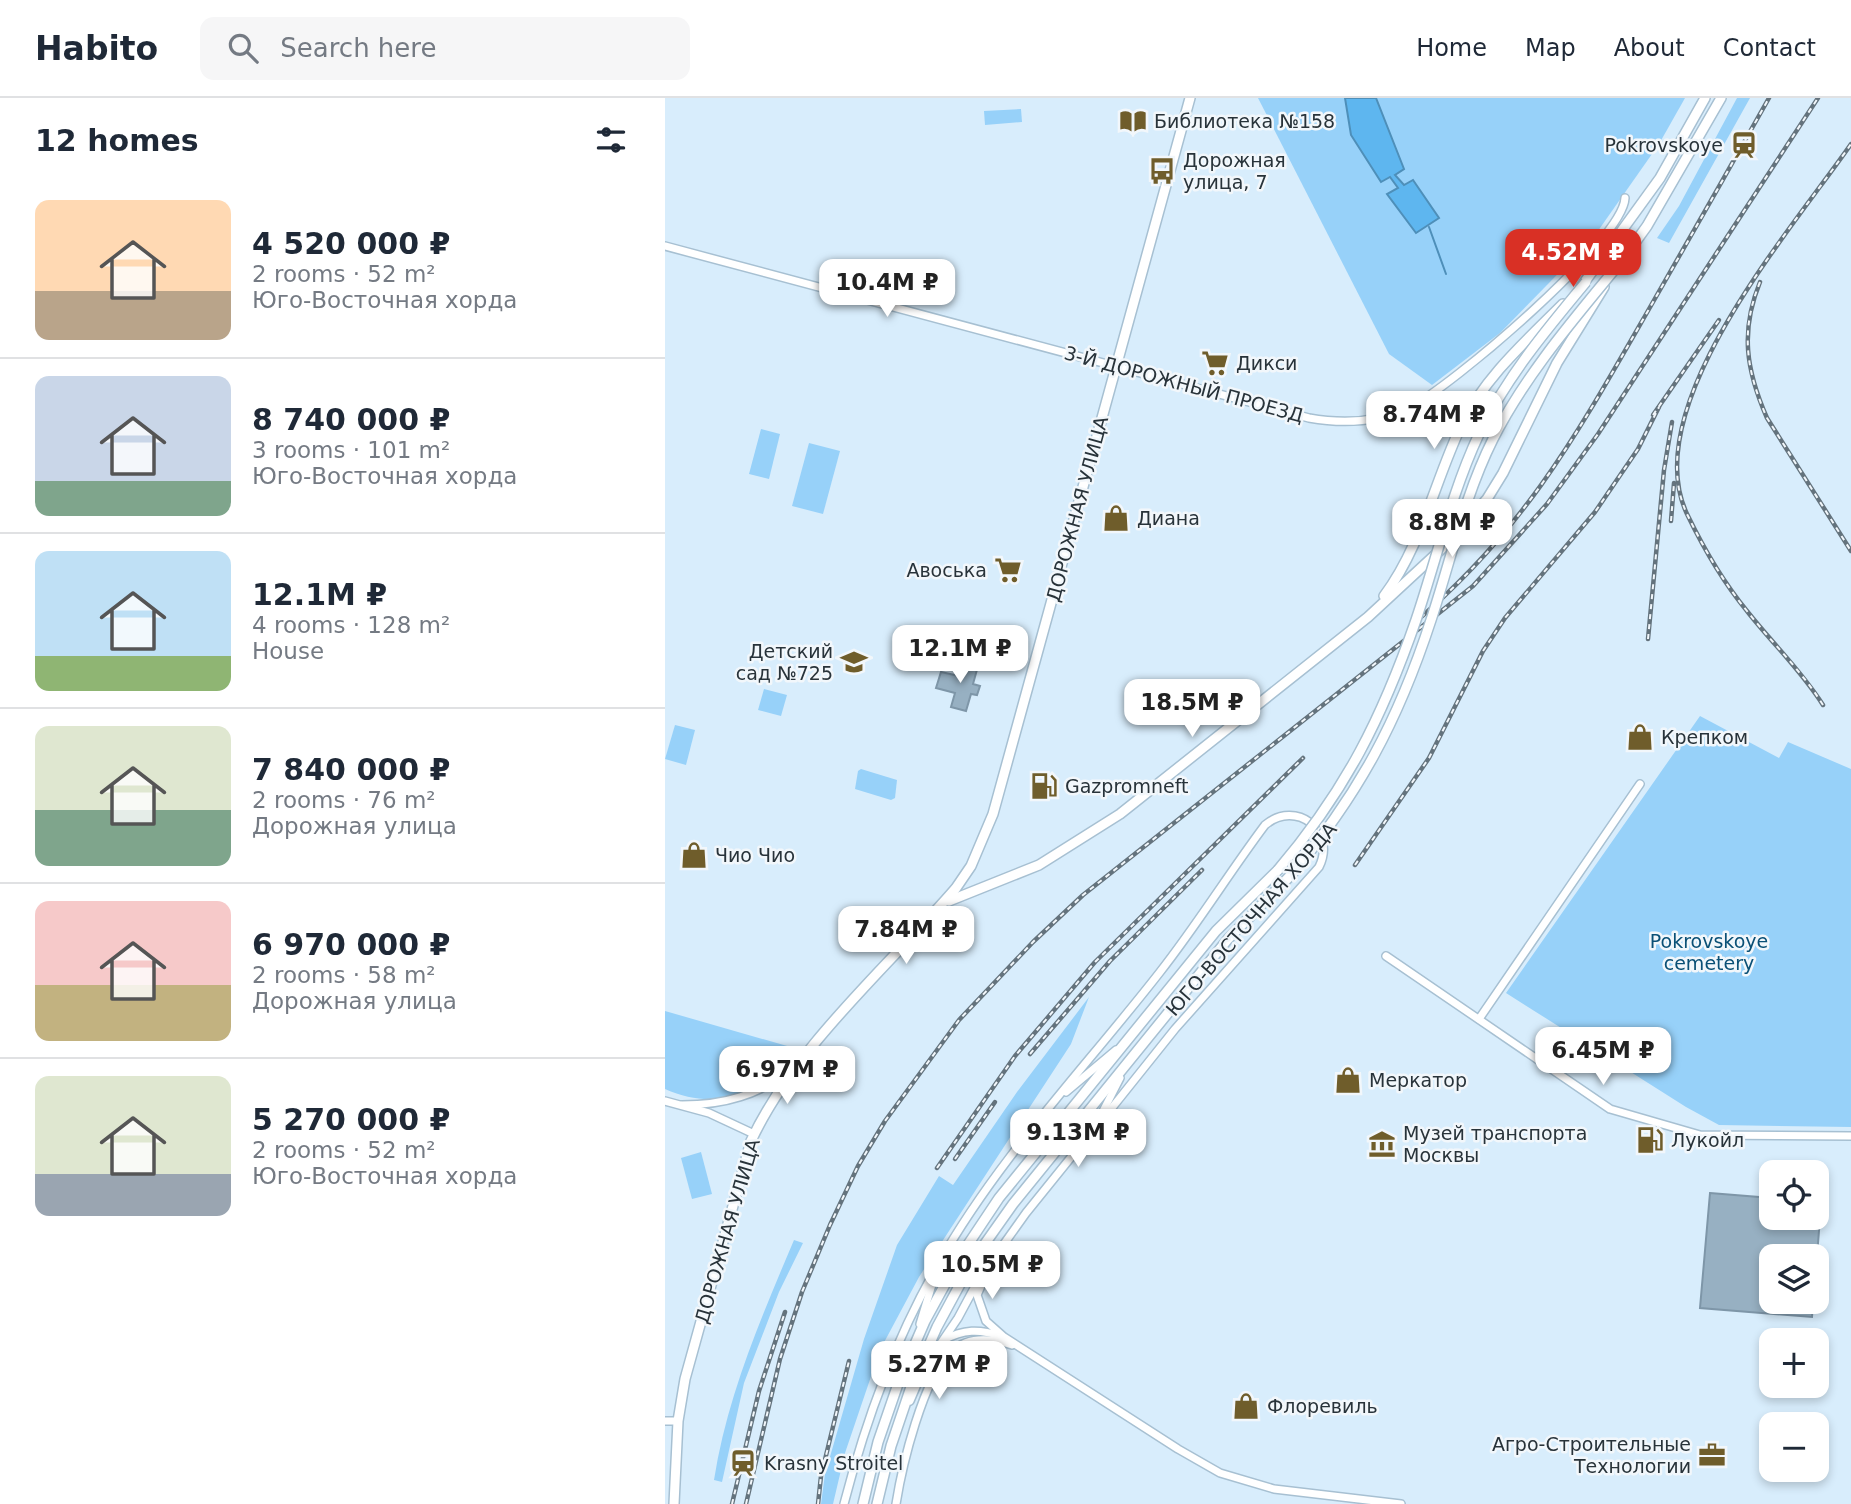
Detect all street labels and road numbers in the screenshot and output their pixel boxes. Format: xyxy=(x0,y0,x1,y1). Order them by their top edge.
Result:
street label: 3-Й ДОРОЖНЫЙ ПРОЕЗД xyxy=(1062,341,1306,427)
street label: ДОРОЖНАЯ УЛИЦА xyxy=(1042,414,1112,604)
street label: ЮГО-ВОСТОЧНАЯ ХОРДА xyxy=(1161,818,1341,1020)
street label: ДОРОЖНАЯ УЛИЦА xyxy=(690,1136,764,1326)

